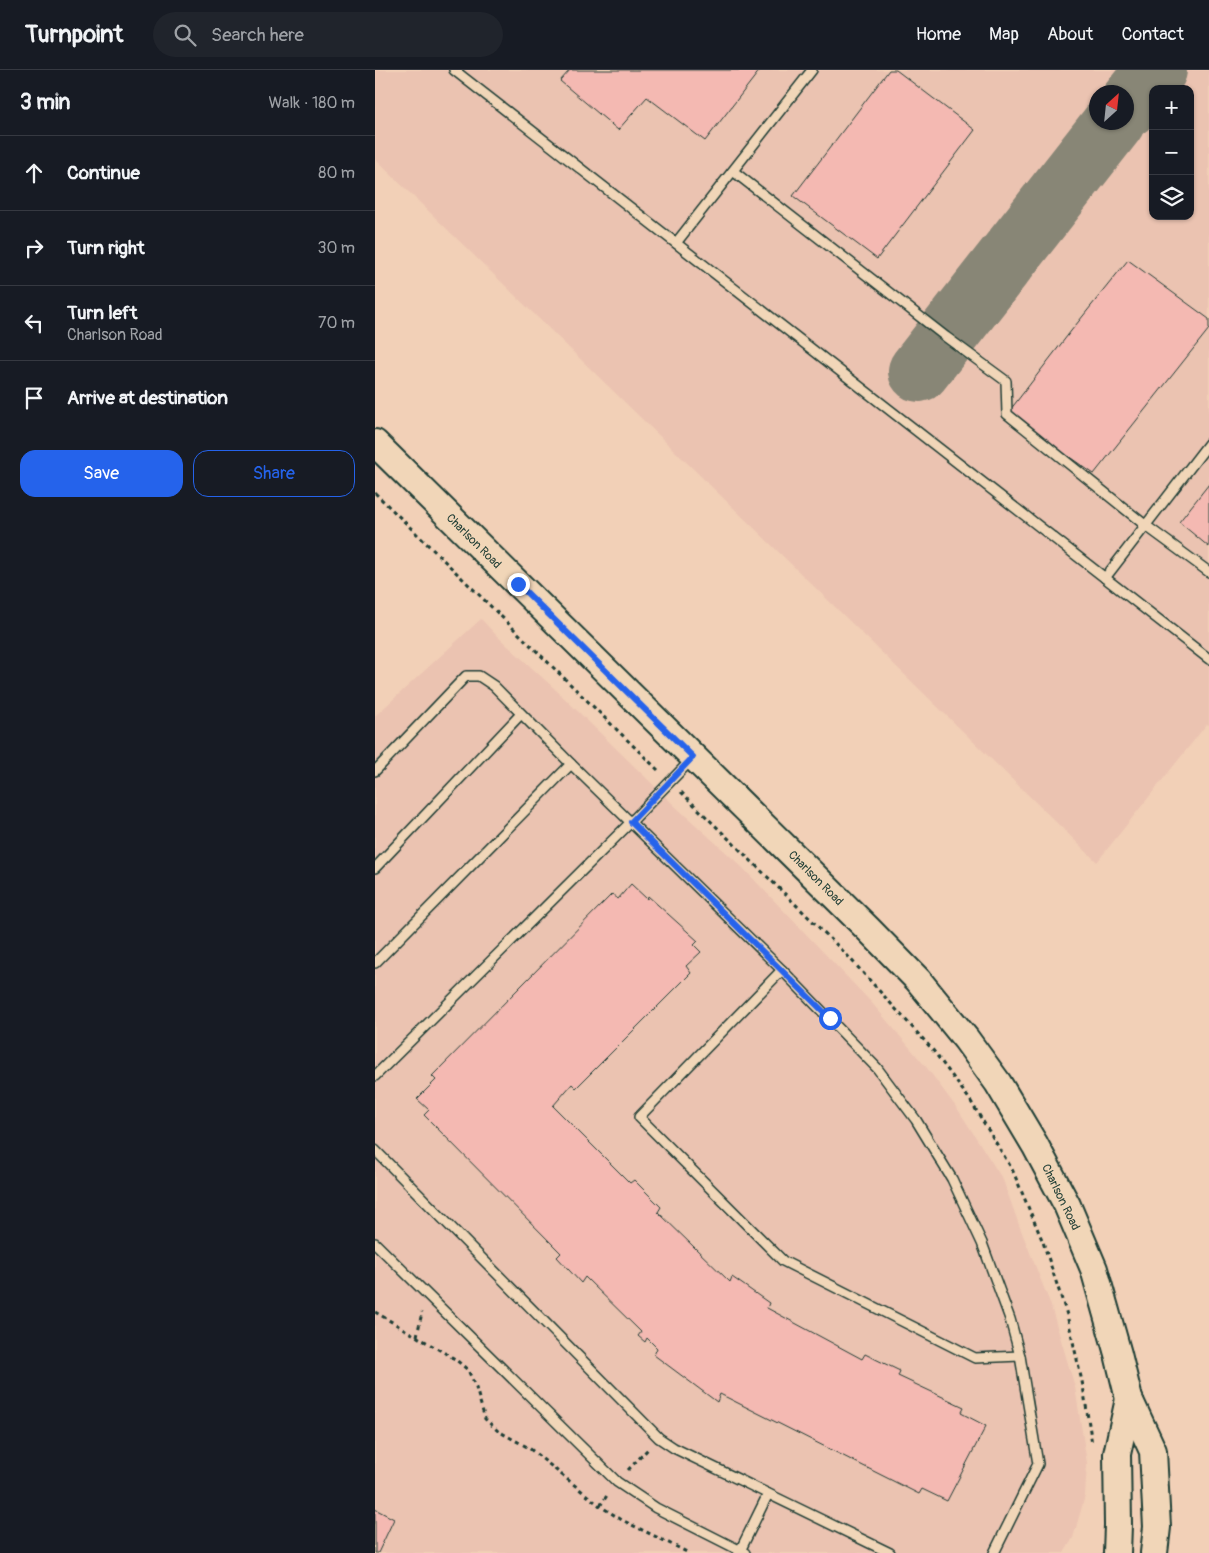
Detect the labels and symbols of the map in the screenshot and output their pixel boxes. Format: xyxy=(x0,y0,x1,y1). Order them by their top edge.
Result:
north arrow xyxy=(1089,85,1134,130)
street label: Charlson Road xyxy=(443,511,504,572)
route end xyxy=(507,573,530,596)
street label: Charlson Road xyxy=(785,848,846,909)
route start xyxy=(819,1007,842,1030)
street label: Charlson Road xyxy=(1038,1162,1083,1233)

